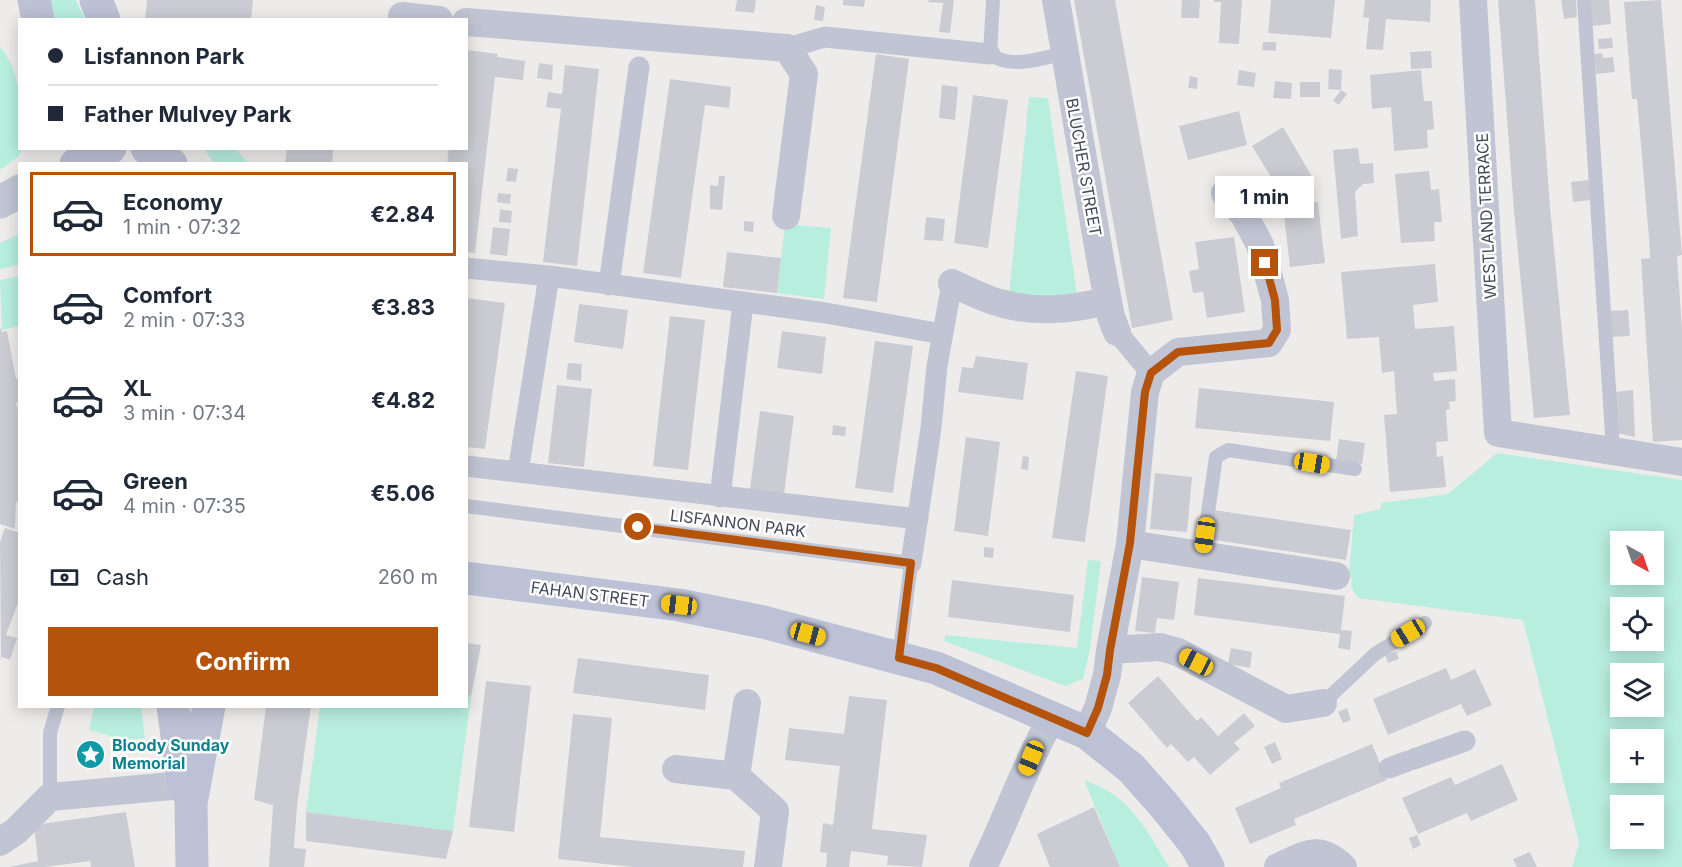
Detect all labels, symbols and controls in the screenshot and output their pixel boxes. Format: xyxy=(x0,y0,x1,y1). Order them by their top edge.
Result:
text: Lisfannon Park xyxy=(84,43,244,69)
street label: BLUCHER STREET xyxy=(1062,96,1106,238)
text: Father Mulvey Park xyxy=(84,101,292,127)
street label: WESTLAND TERRACE xyxy=(1472,132,1500,300)
callout: 1 min xyxy=(1216,176,1314,218)
text: 1 min xyxy=(1240,185,1289,209)
icon: car xyxy=(51,187,105,241)
text: Economy xyxy=(123,189,223,215)
text: €2.84 xyxy=(370,201,435,227)
text: 1 min · 07:32 xyxy=(123,215,241,239)
route end xyxy=(1251,249,1278,276)
icon: car xyxy=(51,280,105,334)
text: Comfort xyxy=(123,282,212,308)
text: €3.83 xyxy=(371,294,435,320)
text: 2 min · 07:33 xyxy=(123,308,245,332)
icon: car xyxy=(51,373,105,427)
text: XL xyxy=(123,375,152,401)
text: €4.82 xyxy=(371,387,435,413)
text: 3 min · 07:34 xyxy=(123,401,246,425)
car xyxy=(1293,451,1331,475)
icon: car xyxy=(51,466,105,520)
text: Green xyxy=(123,468,188,494)
text: €5.06 xyxy=(371,480,435,506)
text: 4 min · 07:35 xyxy=(123,494,246,518)
street label: LISFANNON PARK xyxy=(669,505,807,541)
route start xyxy=(624,513,651,540)
car xyxy=(1194,516,1216,554)
north arrow xyxy=(1610,531,1664,585)
map controls xyxy=(1610,531,1664,849)
icon: cash xyxy=(48,561,81,594)
text: Cash xyxy=(96,564,149,590)
text: 260 m xyxy=(378,565,438,589)
street label: FAHAN STREET xyxy=(530,577,650,611)
car xyxy=(660,594,698,616)
button: locate xyxy=(1610,597,1664,651)
car xyxy=(1388,616,1428,650)
car xyxy=(788,621,828,647)
button: Confirm xyxy=(48,627,438,696)
car xyxy=(1176,646,1216,678)
button: layers xyxy=(1610,663,1664,717)
button: + xyxy=(1610,729,1664,783)
place label: Bloody Sunday Memorial xyxy=(112,735,230,773)
place icon: Bloody Sunday Memorial xyxy=(75,738,107,770)
car xyxy=(1016,738,1046,778)
button: − xyxy=(1610,795,1664,849)

